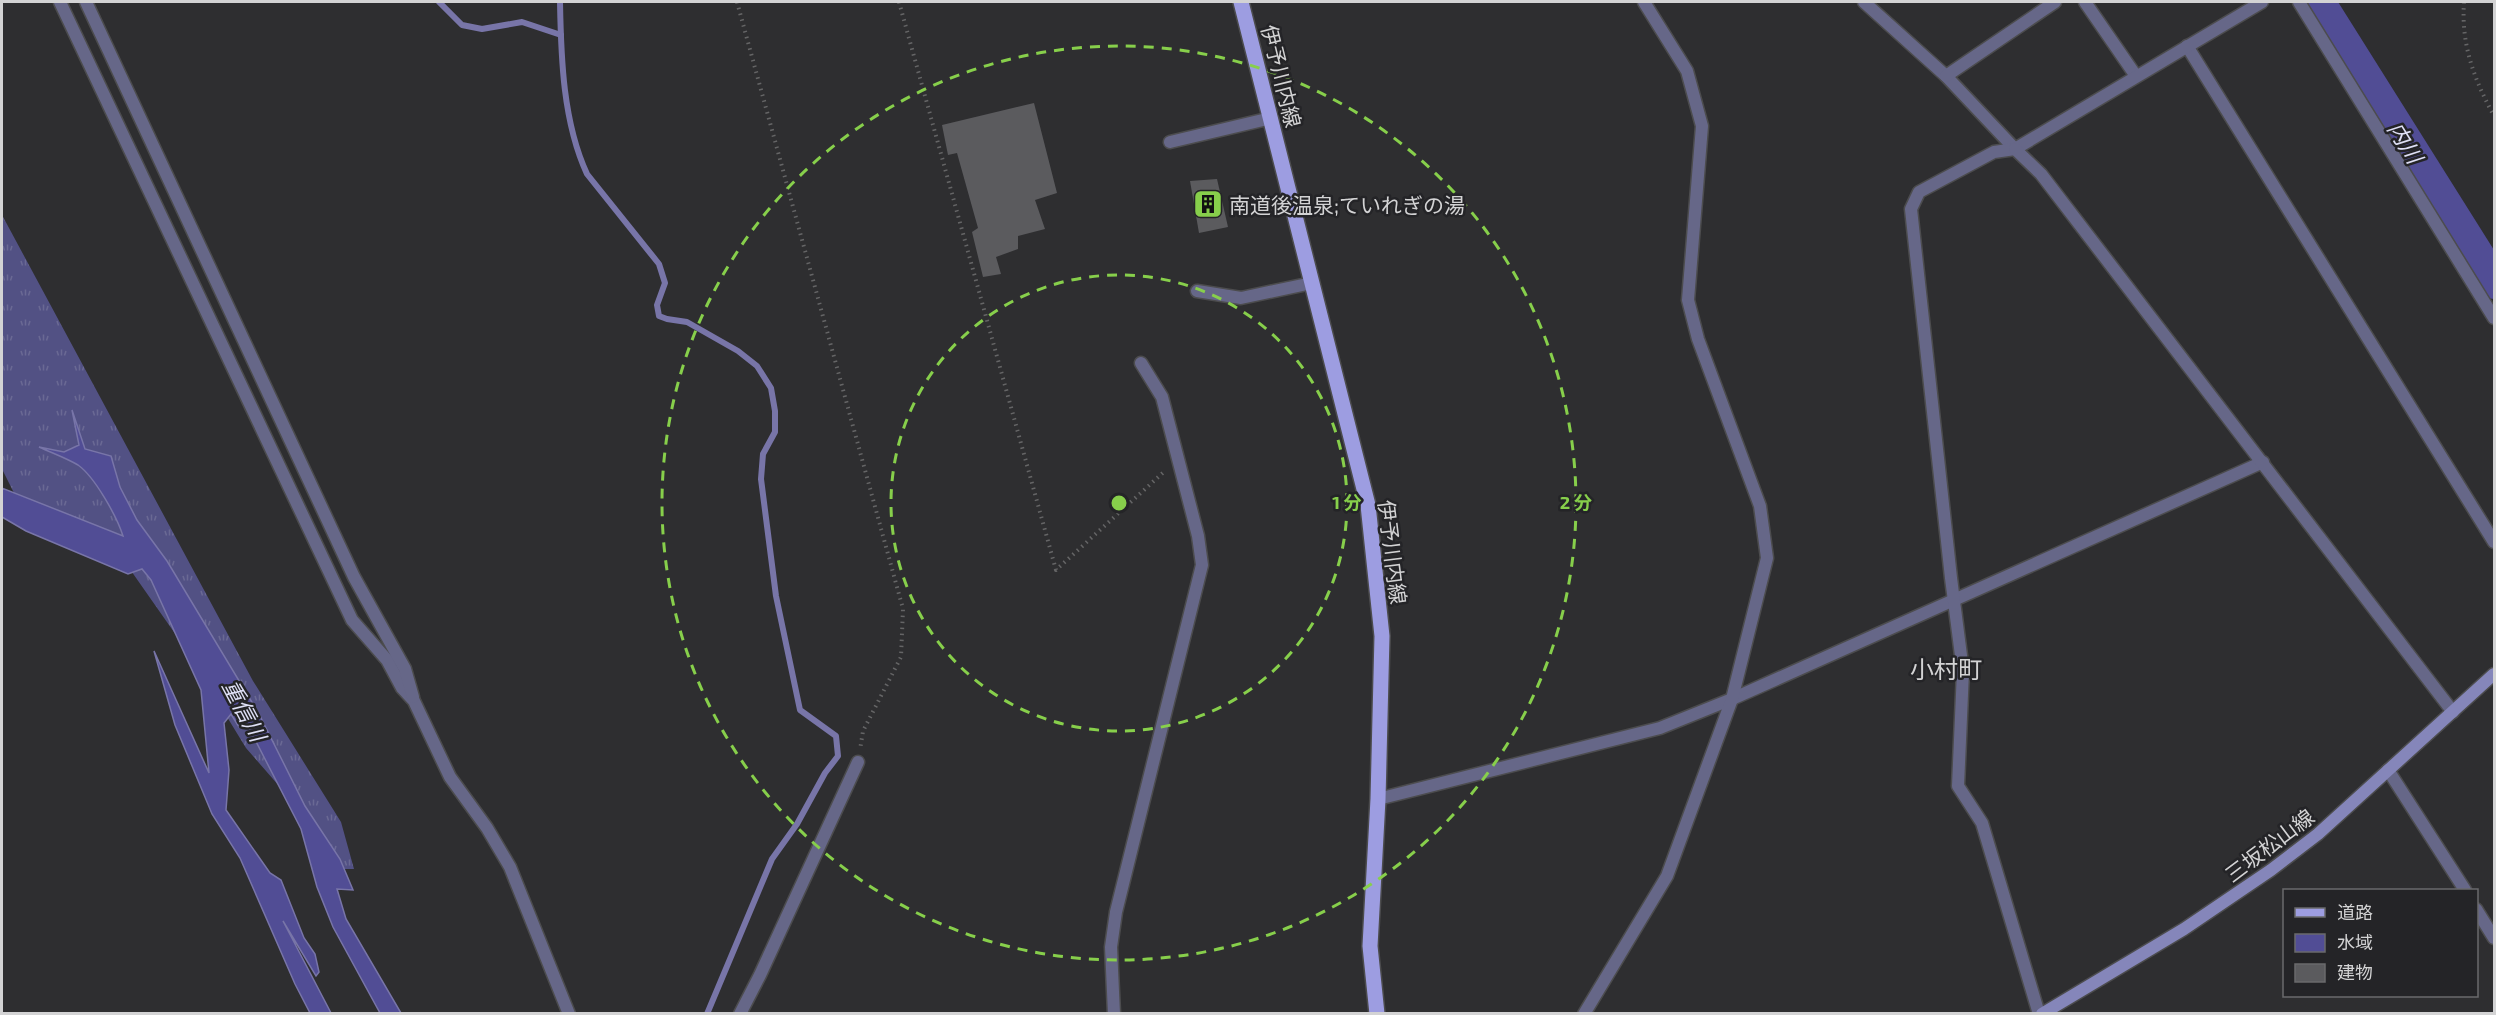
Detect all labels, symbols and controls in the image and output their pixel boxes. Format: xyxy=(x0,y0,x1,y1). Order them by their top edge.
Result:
street label: 伊予川内線 xyxy=(1257,22,1307,130)
water label: 内川 xyxy=(2383,116,2430,169)
building icon: 南道後温泉;ていれぎの湯 xyxy=(1192,188,1224,220)
place label: 南道後温泉;ていれぎの湯 xyxy=(1229,192,1465,217)
text: 1 分 xyxy=(1332,491,1362,513)
text: 2 分 xyxy=(1560,491,1592,513)
centre of rings xyxy=(1109,493,1129,513)
street label: 伊予川内線 xyxy=(1374,498,1412,606)
district label: 小村町 xyxy=(1910,654,1982,683)
water label: 重信川 xyxy=(218,675,273,747)
street label: 三坂松山線 xyxy=(2220,803,2318,887)
legend xyxy=(2283,889,2478,997)
text: 道路 xyxy=(2337,901,2373,923)
text: 水域 xyxy=(2337,931,2373,953)
text: 建物 xyxy=(2337,961,2373,983)

